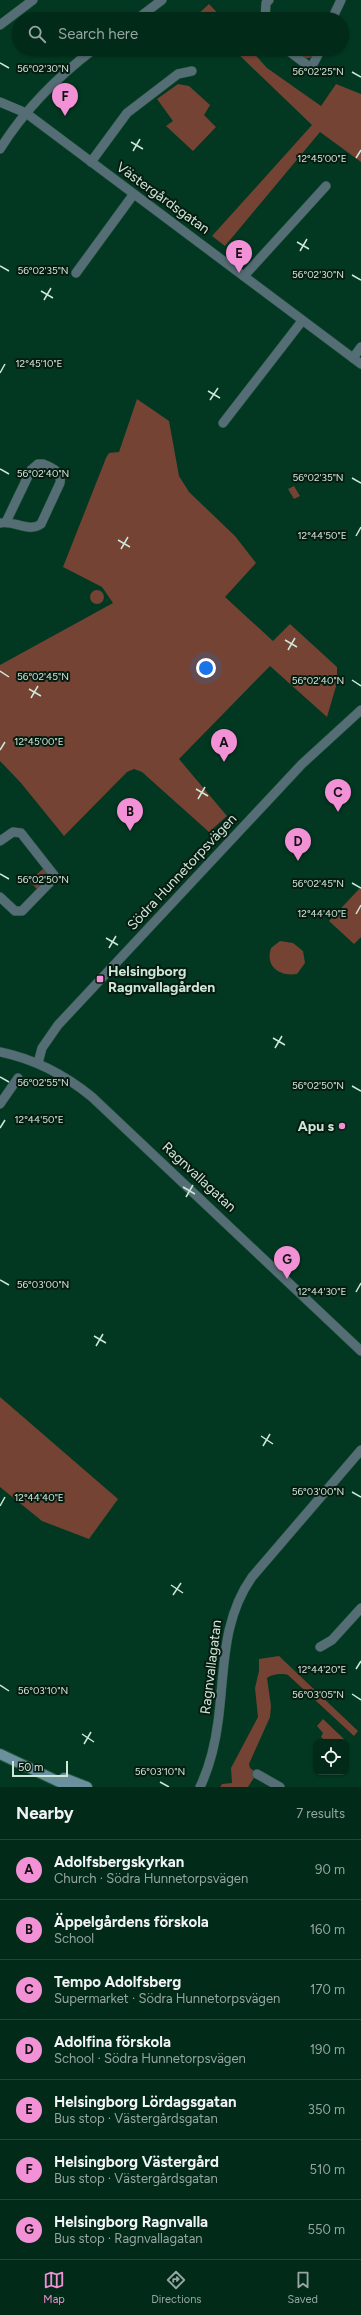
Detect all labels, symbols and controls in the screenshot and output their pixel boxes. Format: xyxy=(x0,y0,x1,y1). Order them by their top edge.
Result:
search box xyxy=(12,12,349,56)
icon: search xyxy=(26,23,48,45)
text: Search here xyxy=(58,25,138,43)
text: 56°02'30"N xyxy=(17,62,69,75)
text: 56°02'25"N xyxy=(292,65,344,78)
pin: F xyxy=(52,83,78,116)
text: 12°45'00"E xyxy=(297,152,347,165)
street label: Västergårdsgatan xyxy=(113,158,213,238)
pin: E xyxy=(226,240,252,273)
text: 56°02'35"N xyxy=(17,264,69,277)
text: 56°02'30"N xyxy=(292,268,344,281)
text: 12°45'10"E xyxy=(15,357,63,370)
text: 56°02'40"N xyxy=(17,467,69,480)
text: 56°02'35"N xyxy=(292,471,344,484)
text: 12°44'50"E xyxy=(297,529,347,542)
your location xyxy=(196,658,216,678)
text: 56°02'45"N xyxy=(17,670,69,683)
text: 56°02'40"N xyxy=(292,674,344,687)
pin: A xyxy=(211,729,237,762)
text: 12°45'00"E xyxy=(14,735,64,748)
pin: C xyxy=(325,779,351,812)
pin: B xyxy=(117,798,143,831)
street label: Södra Hunnetorpsvägen xyxy=(124,810,240,934)
pin: D xyxy=(285,828,311,861)
text: 56°02'50"N xyxy=(17,873,69,886)
text: 56°02'45"N xyxy=(292,877,344,890)
text: 12°44'40"E xyxy=(297,907,347,920)
place label: Helsingborg Ragnvallagården xyxy=(108,963,215,996)
marker: Helsingborg Ragnvallagården xyxy=(95,974,105,984)
text: 56°02'55"N xyxy=(17,1076,69,1089)
text: 56°02'50"N xyxy=(292,1079,344,1092)
text: 12°44'50"E xyxy=(14,1113,64,1126)
place label: Apu s xyxy=(298,1118,334,1135)
marker: Apu s xyxy=(337,1121,347,1131)
street label: Ragnvallagatan xyxy=(158,1138,240,1216)
pin: G xyxy=(274,1246,300,1279)
text: 56°03'00"N xyxy=(17,1278,69,1291)
text: 12°44'30"E xyxy=(298,1285,346,1298)
text: 56°03'00"N xyxy=(292,1485,344,1498)
text: 12°44'40"E xyxy=(14,1491,64,1504)
street label: Ragnvallagatan xyxy=(197,1619,225,1715)
text: 12°44'20"E xyxy=(298,1663,347,1676)
text: 56°03'10"N xyxy=(18,1684,68,1697)
text: 56°03'05"N xyxy=(292,1688,344,1701)
map controls xyxy=(313,1739,349,1775)
button: locate xyxy=(313,1739,349,1775)
scale bar xyxy=(12,1759,68,1778)
text: 50 m xyxy=(18,1761,43,1774)
text: 56°03'10"N xyxy=(135,1765,185,1778)
text: Nearby xyxy=(16,1803,74,1823)
text: 7 results xyxy=(296,1806,345,1821)
text: Adolfsbergskyrkan xyxy=(54,1853,184,1871)
text: A xyxy=(24,1862,34,1877)
text: 90 m xyxy=(315,1862,345,1877)
text: Church · Södra Hunnetorpsvägen xyxy=(54,1871,248,1886)
text: Äppelgårdens förskola xyxy=(54,1913,209,1931)
text: B xyxy=(25,1922,33,1937)
text: 160 m xyxy=(310,1922,345,1937)
text: School xyxy=(54,1931,94,1946)
text: Tempo Adolfsberg xyxy=(54,1973,181,1991)
text: C xyxy=(24,1982,34,1997)
text: 170 m xyxy=(310,1982,345,1997)
text: Supermarket · Södra Hunnetorpsvägen xyxy=(54,1991,280,2006)
text: Adolfina förskola xyxy=(54,2033,171,2051)
text: D xyxy=(24,2042,34,2057)
text: 190 m xyxy=(310,2042,345,2057)
text: School · Södra Hunnetorpsvägen xyxy=(54,2051,246,2066)
text: Helsingborg Lördagsgatan xyxy=(54,2093,236,2111)
text: E xyxy=(25,2102,33,2117)
text: 350 m xyxy=(308,2102,345,2117)
text: Bus stop · Västergårdsgatan xyxy=(54,2111,218,2126)
text: Helsingborg Västergård xyxy=(54,2153,219,2171)
text: F xyxy=(25,2162,33,2177)
text: 510 m xyxy=(310,2162,345,2177)
text: Bus stop · Västergårdsgatan xyxy=(54,2171,218,2186)
text: Helsingborg Ragnvalla xyxy=(54,2213,208,2231)
text: G xyxy=(24,2222,34,2237)
text: 550 m xyxy=(307,2222,345,2237)
text: Bus stop · Ragnvallagatan xyxy=(54,2231,203,2246)
tab: Map xyxy=(43,2269,65,2306)
tab: Directions xyxy=(151,2269,201,2306)
tab: Saved xyxy=(288,2269,318,2306)

